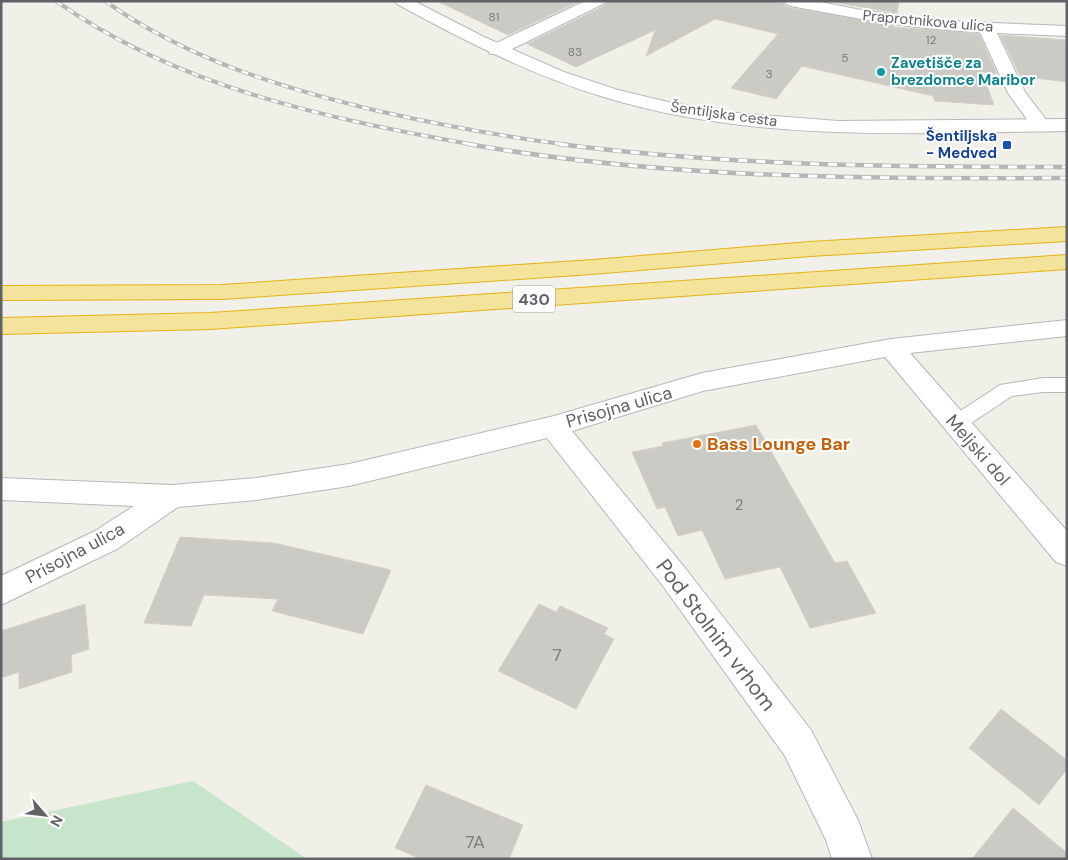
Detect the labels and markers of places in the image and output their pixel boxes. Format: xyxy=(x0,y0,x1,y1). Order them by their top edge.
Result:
place label: Zavetišče za brezdomce Maribor xyxy=(891,53,1035,90)
marker: Zavetišče za brezdomce Maribor xyxy=(875,66,887,78)
place label: Šentiljska - Medved xyxy=(926,126,997,163)
marker: Šentiljska - Medved xyxy=(1001,139,1013,151)
place label: Bass Lounge Bar xyxy=(707,432,850,456)
marker: Bass Lounge Bar xyxy=(691,438,703,450)

